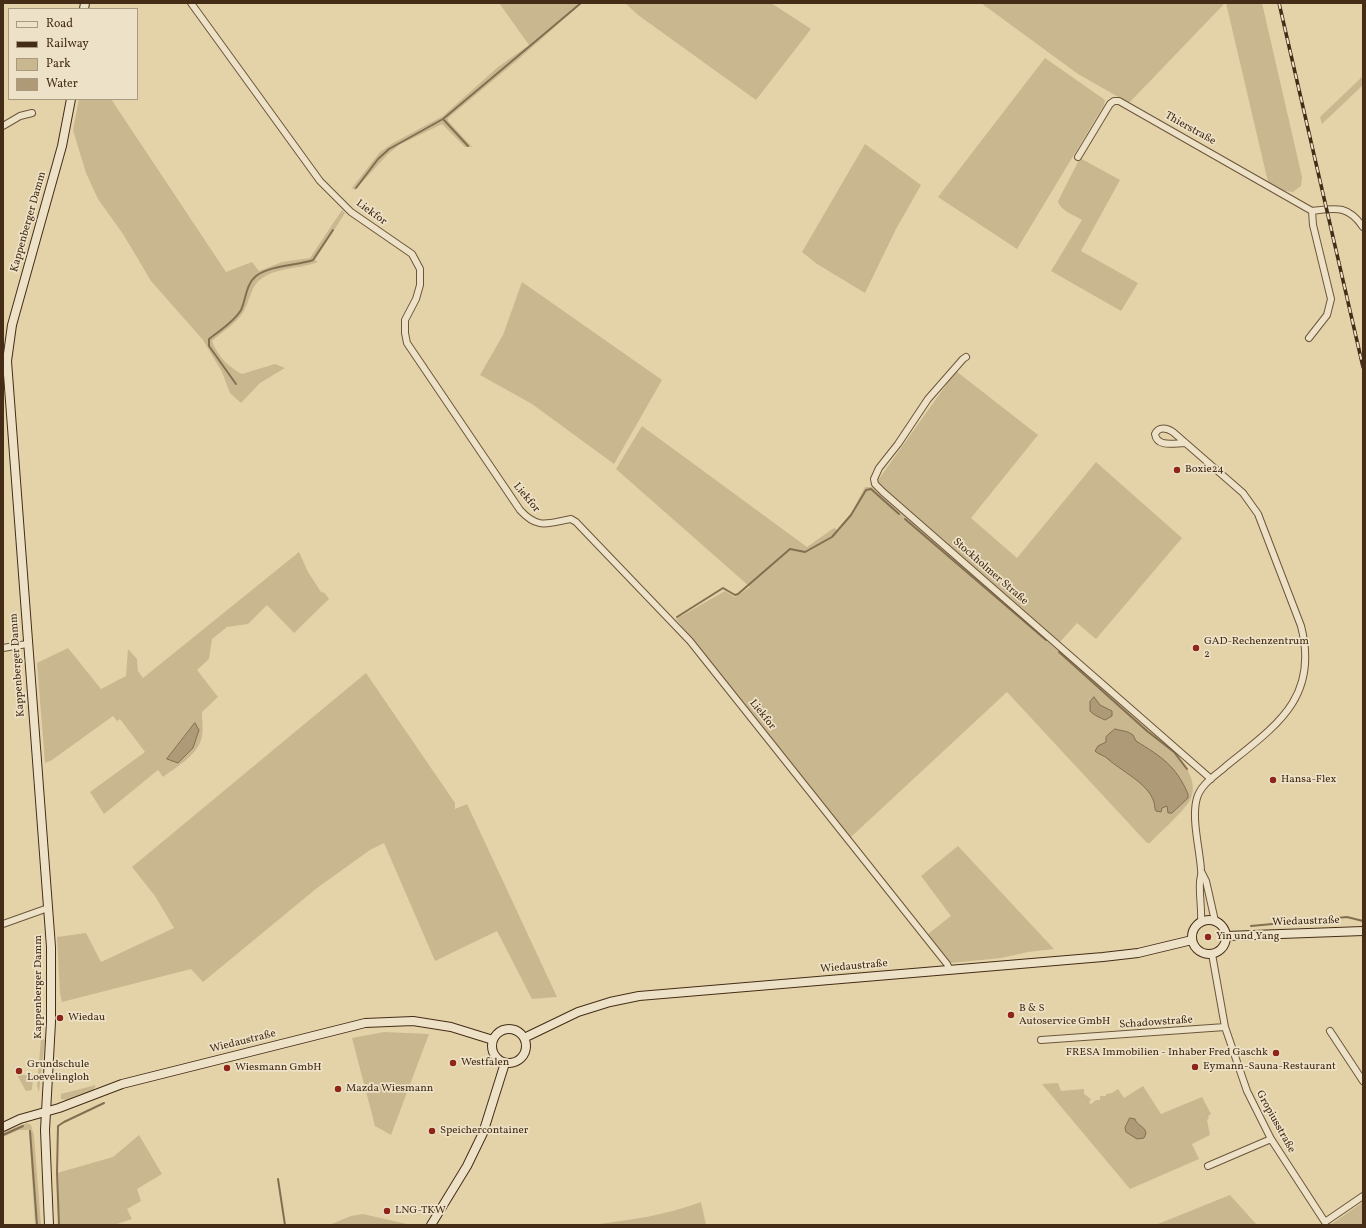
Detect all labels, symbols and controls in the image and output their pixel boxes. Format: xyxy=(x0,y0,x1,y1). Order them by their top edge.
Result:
legend xyxy=(8,8,138,100)
text: Road xyxy=(46,16,73,32)
text: Railway xyxy=(46,36,89,52)
text: Park xyxy=(46,56,71,72)
text: Water xyxy=(46,76,78,92)
street label: Thierstraße xyxy=(1162,110,1218,148)
street label: Kappenberger Damm xyxy=(8,170,50,274)
street label: Liekfor xyxy=(353,197,389,229)
place label: Boxie24 xyxy=(1185,463,1224,477)
marker: Boxie24 xyxy=(1172,465,1182,475)
street label: Liekfor xyxy=(510,480,542,516)
street label: Stockholmer Straße xyxy=(950,536,1030,608)
street label: Kappenberger Damm xyxy=(8,613,28,717)
place label: GAD-Rechenzentrum 2 xyxy=(1204,635,1309,661)
marker: GAD-Rechenzentrum 2 xyxy=(1191,643,1201,653)
street label: Liekfor xyxy=(746,697,778,733)
place label: Hansa-Flex xyxy=(1281,773,1336,787)
marker: Hansa-Flex xyxy=(1268,775,1278,785)
street label: Wiedaustraße xyxy=(1272,914,1340,930)
place label: Yin und Yang xyxy=(1216,930,1279,944)
marker: Yin und Yang xyxy=(1203,932,1213,942)
street label: Kappenberger Damm xyxy=(32,935,46,1039)
street label: Wiedaustraße xyxy=(820,957,888,977)
place label: B & S Autoservice GmbH xyxy=(1019,1002,1110,1028)
marker: B & S Autoservice GmbH xyxy=(1006,1010,1016,1020)
place label: Wiedau xyxy=(68,1011,105,1025)
marker: Wiedau xyxy=(55,1013,65,1023)
street label: Schadowstraße xyxy=(1119,1014,1193,1032)
street label: Wiedaustraße xyxy=(209,1027,277,1057)
place label: FRESA Immobilien - Inhaber Fred Gaschk xyxy=(1066,1046,1268,1060)
marker: FRESA Immobilien - Inhaber Fred Gaschk xyxy=(1271,1048,1281,1058)
place label: Westfalen xyxy=(461,1056,509,1070)
place label: Grundschule Loevelingloh xyxy=(27,1058,89,1084)
marker: Westfalen xyxy=(448,1058,458,1068)
place label: Eymann-Sauna-Restaurant xyxy=(1203,1060,1336,1074)
place label: Wiesmann GmbH xyxy=(235,1061,322,1075)
marker: Eymann-Sauna-Restaurant xyxy=(1190,1062,1200,1072)
marker: Wiesmann GmbH xyxy=(222,1063,232,1073)
marker: Grundschule Loevelingloh xyxy=(14,1066,24,1076)
place label: Mazda Wiesmann xyxy=(346,1082,433,1096)
marker: Mazda Wiesmann xyxy=(333,1084,343,1094)
street label: Gropiusstraße xyxy=(1252,1088,1298,1156)
place label: Speichercontainer xyxy=(440,1124,528,1138)
marker: Speichercontainer xyxy=(427,1126,437,1136)
place label: LNG-TKW xyxy=(395,1204,446,1218)
marker: LNG-TKW xyxy=(382,1206,392,1216)

